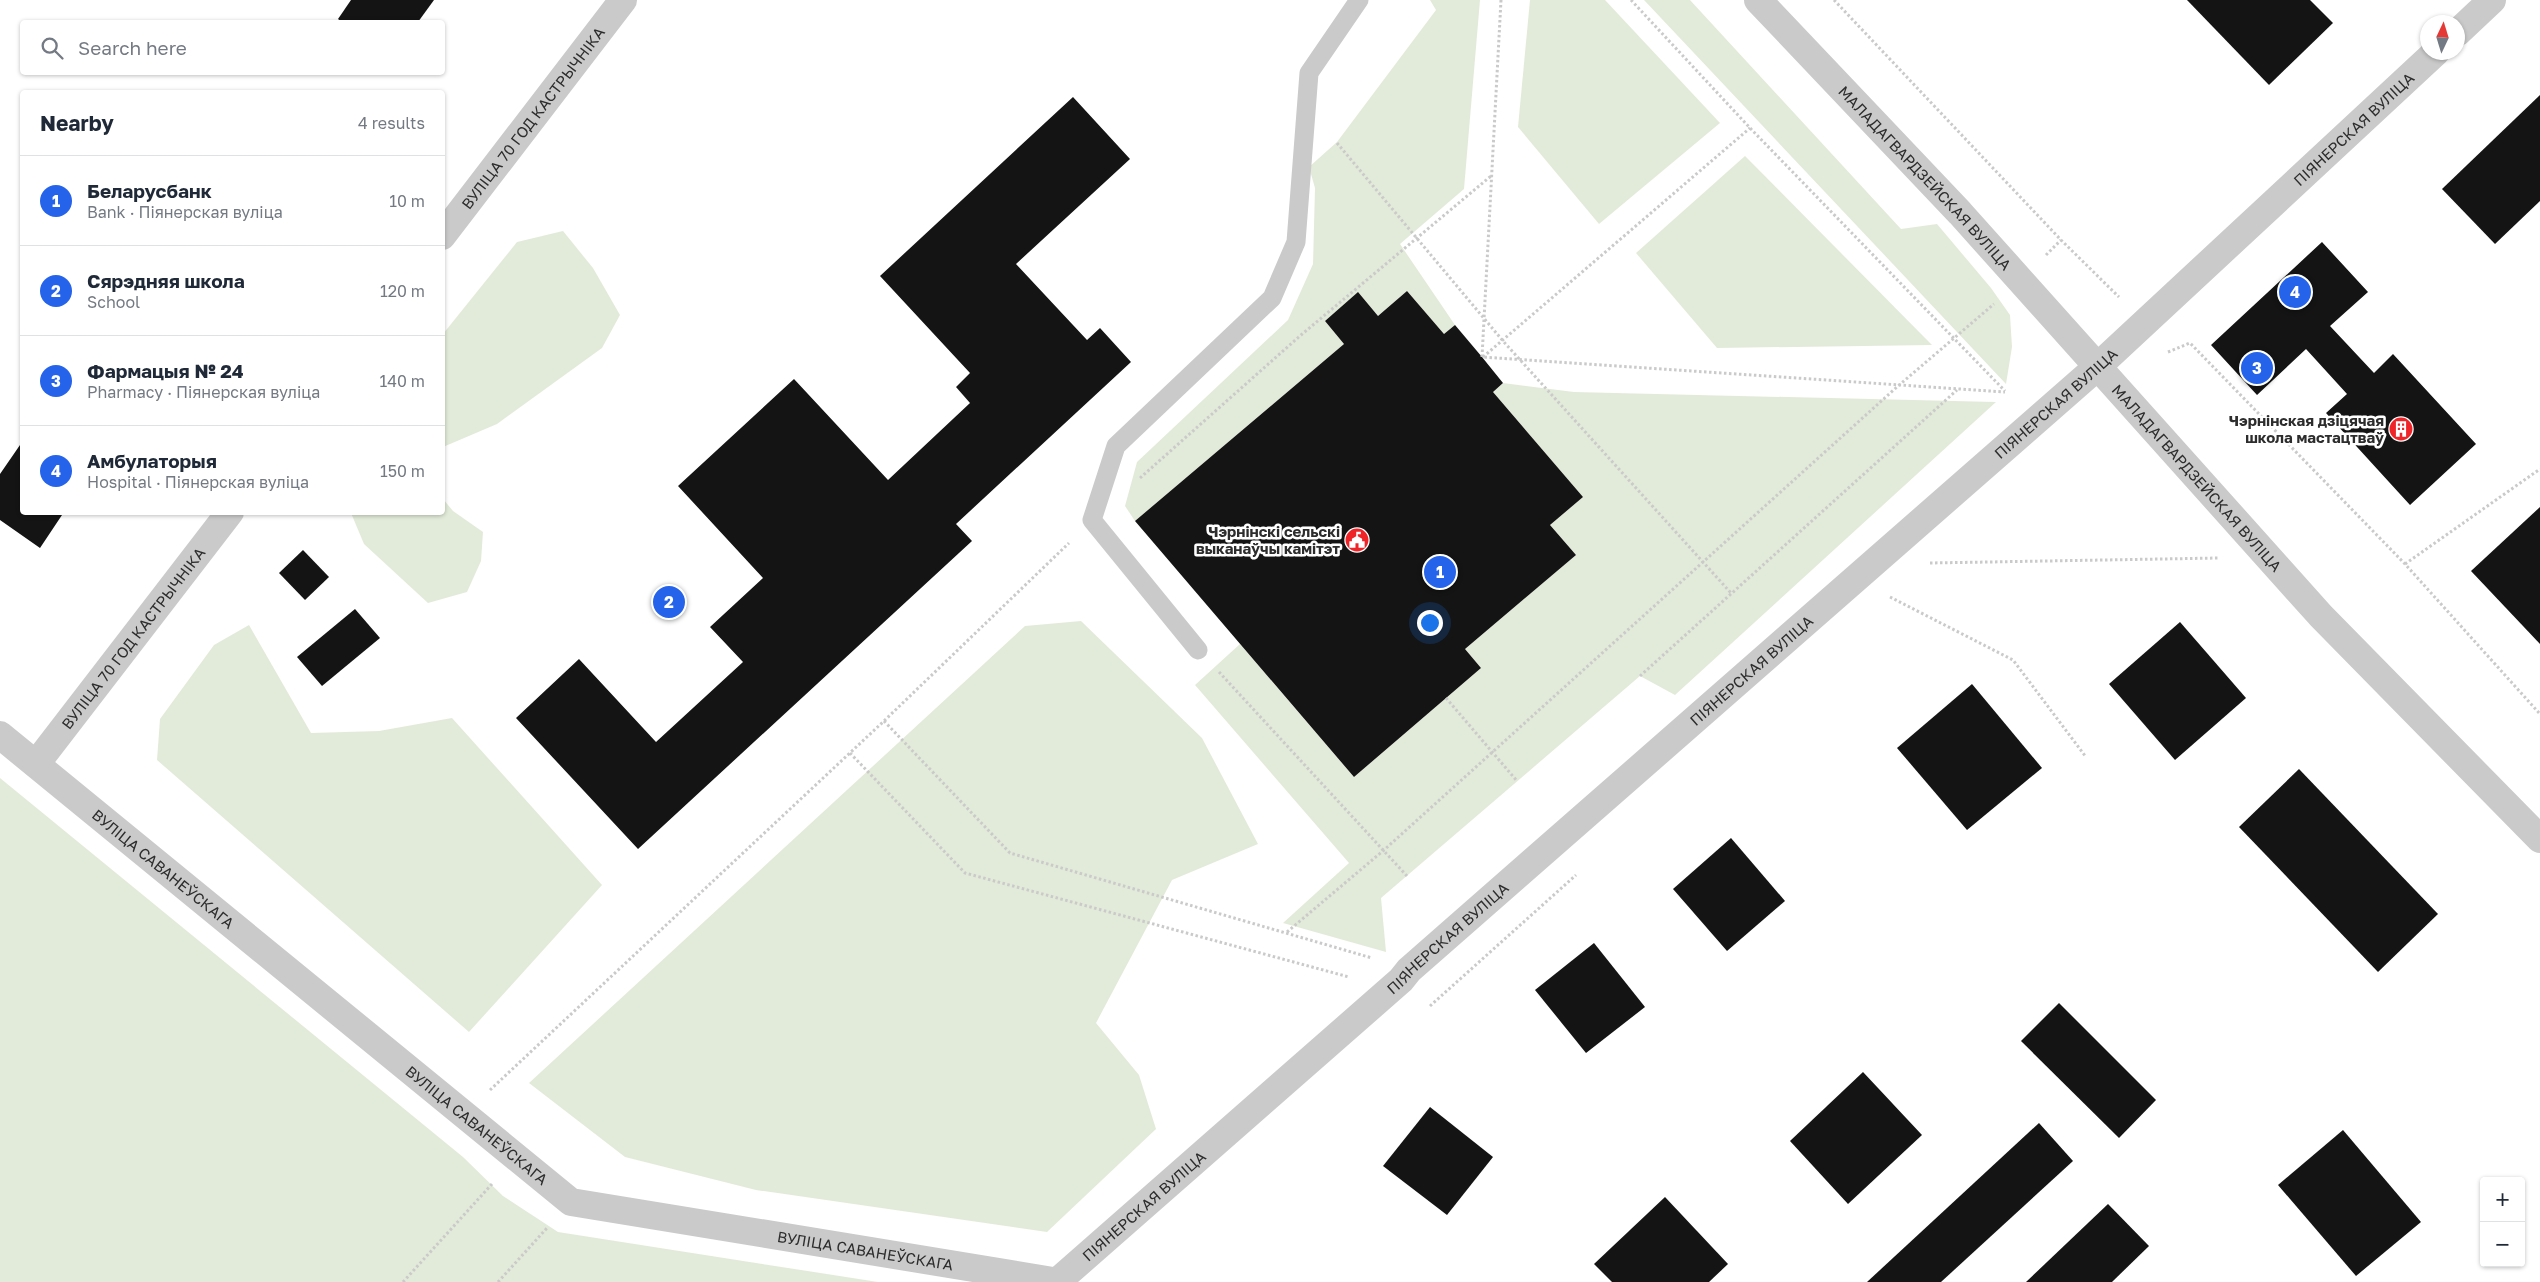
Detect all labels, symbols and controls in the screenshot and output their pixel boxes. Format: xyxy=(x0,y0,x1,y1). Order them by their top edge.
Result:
north arrow xyxy=(2420,15,2465,60)
search box xyxy=(20,20,445,75)
street label: ВУЛІЦА 70 ГОД КАСТРЫЧНІКА xyxy=(457,23,608,212)
icon: search xyxy=(38,34,66,62)
text: Search here xyxy=(78,36,187,59)
street label: ПІЯНЕРСКАЯ ВУЛІЦА xyxy=(2289,68,2417,189)
street label: МАЛАДАГВАРДЗЕЙСКАЯ ВУЛІЦА xyxy=(1835,82,2015,273)
text: Nearby xyxy=(40,110,114,136)
text: 4 results xyxy=(358,113,425,133)
text: Беларусбанк xyxy=(87,179,212,202)
text: 1 xyxy=(52,191,60,211)
text: 10 m xyxy=(389,191,425,211)
text: Bank · Піянерская вуліца xyxy=(87,202,283,222)
text: Сярэдняя школа xyxy=(87,269,245,292)
pin: 4 xyxy=(2279,273,2311,311)
text: 2 xyxy=(51,281,61,301)
text: 120 m xyxy=(380,281,425,301)
text: School xyxy=(87,292,140,312)
street label: ПІЯНЕРСКАЯ ВУЛІЦА xyxy=(1990,344,2121,462)
pin: 3 xyxy=(2241,349,2273,387)
text: Фармацыя № 24 xyxy=(87,359,244,382)
text: 3 xyxy=(51,371,61,391)
text: 140 m xyxy=(379,371,425,391)
street label: МАЛАДАГВАРДЗЕЙСКАЯ ВУЛІЦА xyxy=(2109,380,2286,575)
text: Pharmacy · Піянерская вуліца xyxy=(87,382,320,402)
place label: Чэрнінская дзіцячая школа мастацтваў xyxy=(2229,411,2384,446)
building icon: Чэрнінская дзіцячая школа мастацтваў xyxy=(2388,416,2414,442)
text: Амбулаторыя xyxy=(87,449,217,472)
text: 4 xyxy=(51,461,61,481)
text: 150 m xyxy=(380,461,425,481)
text: Hospital · Піянерская вуліца xyxy=(87,472,309,492)
place label: Чэрнінскі сельскі выканаўчы камітэт xyxy=(1196,522,1340,557)
public building icon: Чэрнінскі сельскі выканаўчы камітэт xyxy=(1344,527,1370,553)
street label: ВУЛІЦА 70 ГОД КАСТРЫЧНІКА xyxy=(57,544,209,732)
pin: 1 xyxy=(1424,553,1456,591)
pin: 2 xyxy=(653,583,685,621)
your location xyxy=(1417,610,1443,636)
street label: ПІЯНЕРСКАЯ ВУЛІЦА xyxy=(1686,611,1816,729)
street label: ВУЛІЦА САВАНЕЎСКАГА xyxy=(89,805,238,932)
street label: ПІЯНЕРСКАЯ ВУЛІЦА xyxy=(1383,878,1512,997)
street label: ВУЛІЦА САВАНЕЎСКАГА xyxy=(402,1062,551,1188)
street label: ПІЯНЕРСКАЯ ВУЛІЦА xyxy=(1078,1147,1209,1265)
map controls xyxy=(2480,1177,2525,1267)
button: + xyxy=(2480,1177,2525,1222)
button: − xyxy=(2480,1222,2525,1267)
street label: ВУЛІЦА САВАНЕЎСКАГА xyxy=(776,1227,955,1274)

